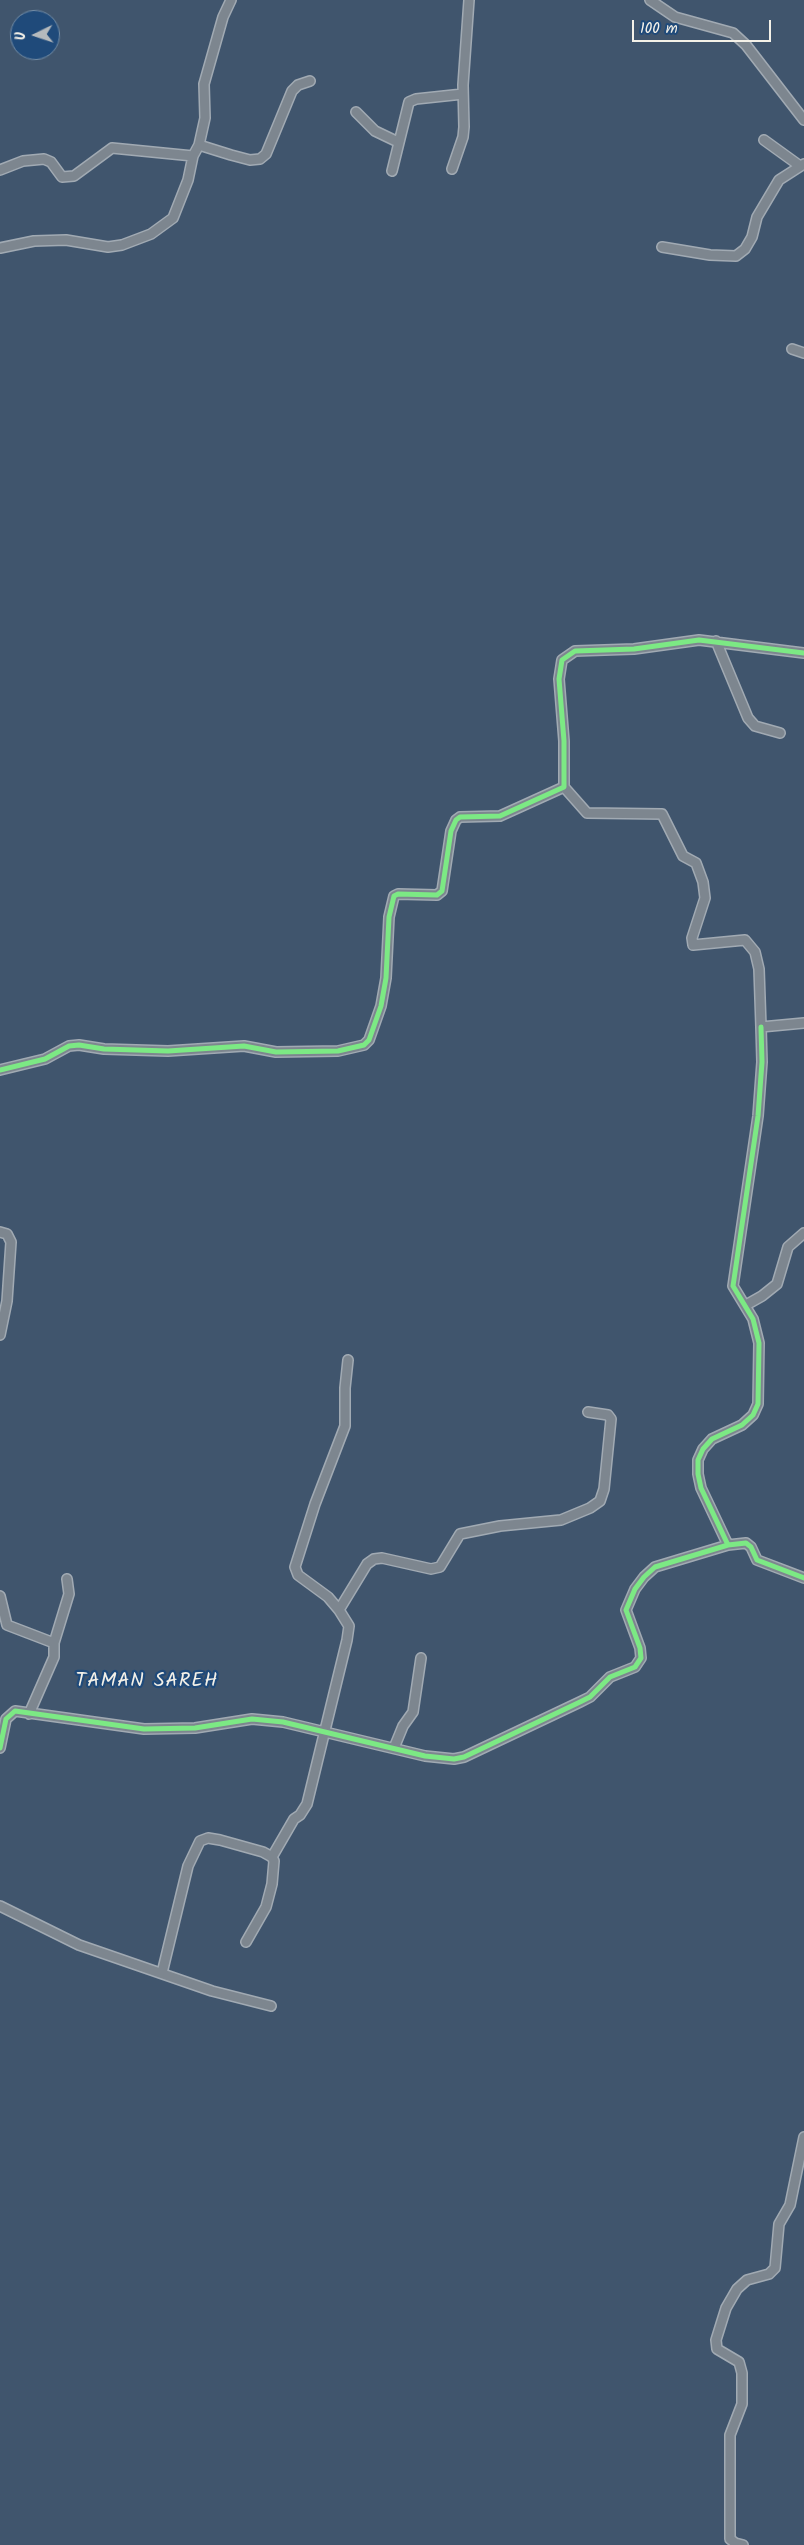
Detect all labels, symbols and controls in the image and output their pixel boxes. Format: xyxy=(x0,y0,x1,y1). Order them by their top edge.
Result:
north arrow xyxy=(10,10,60,60)
scale bar xyxy=(634,10,773,42)
text: 100 m xyxy=(640,17,678,41)
text: U xyxy=(10,31,32,41)
district label: TAMAN SAREH xyxy=(74,1671,220,1695)

